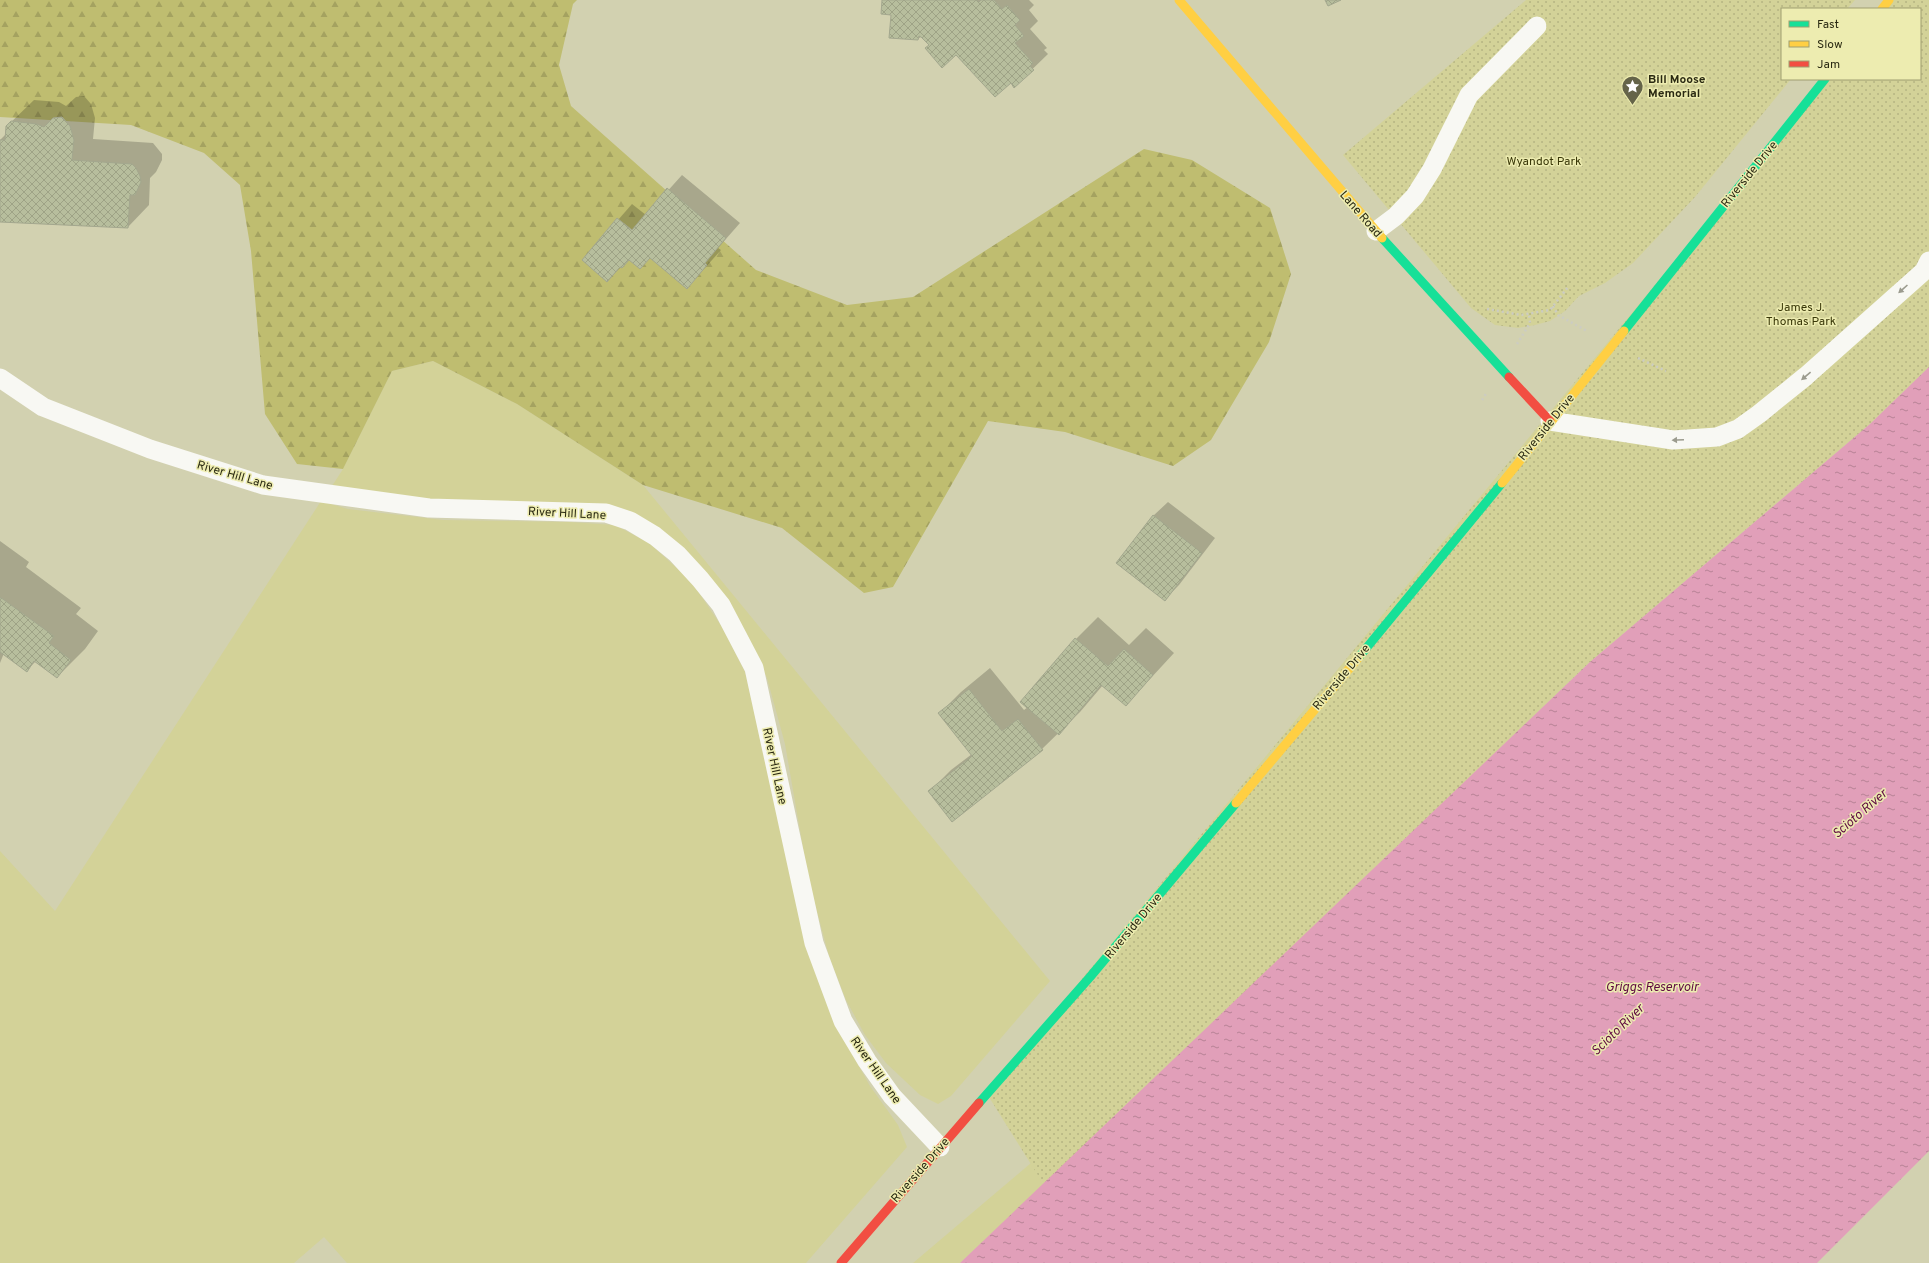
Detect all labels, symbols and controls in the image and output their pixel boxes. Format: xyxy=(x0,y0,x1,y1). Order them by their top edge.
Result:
legend xyxy=(1781,8,1921,80)
text: Fast xyxy=(1817,17,1839,33)
text: Slow xyxy=(1817,37,1843,53)
text: Jam xyxy=(1817,57,1840,73)
place label: Bill Moose Memorial xyxy=(1648,72,1706,102)
place icon: Bill Moose Memorial xyxy=(1620,73,1646,106)
street label: Riverside Drive xyxy=(1718,138,1782,211)
park label: Wyandot Park xyxy=(1507,154,1581,170)
street label: Lane Road xyxy=(1335,188,1385,241)
one-way arrow xyxy=(1897,285,1908,294)
park label: James J. Thomas Park xyxy=(1766,300,1836,330)
one-way arrow xyxy=(1800,371,1811,380)
street label: Riverside Drive xyxy=(1515,391,1579,464)
one-way arrow xyxy=(1672,436,1684,443)
street label: River Hill Lane xyxy=(195,457,275,494)
street label: River Hill Lane xyxy=(527,504,606,524)
street label: Riverside Drive xyxy=(1309,641,1374,714)
street label: River Hill Lane xyxy=(758,726,790,806)
water label: Scioto River xyxy=(1830,786,1892,843)
street label: Riverside Drive xyxy=(1101,890,1166,963)
water label: Griggs Reservoir xyxy=(1605,980,1700,996)
water label: Scioto River xyxy=(1589,1001,1649,1060)
street label: River Hill Lane xyxy=(846,1034,904,1107)
street label: Riverside Drive xyxy=(888,1135,953,1207)

